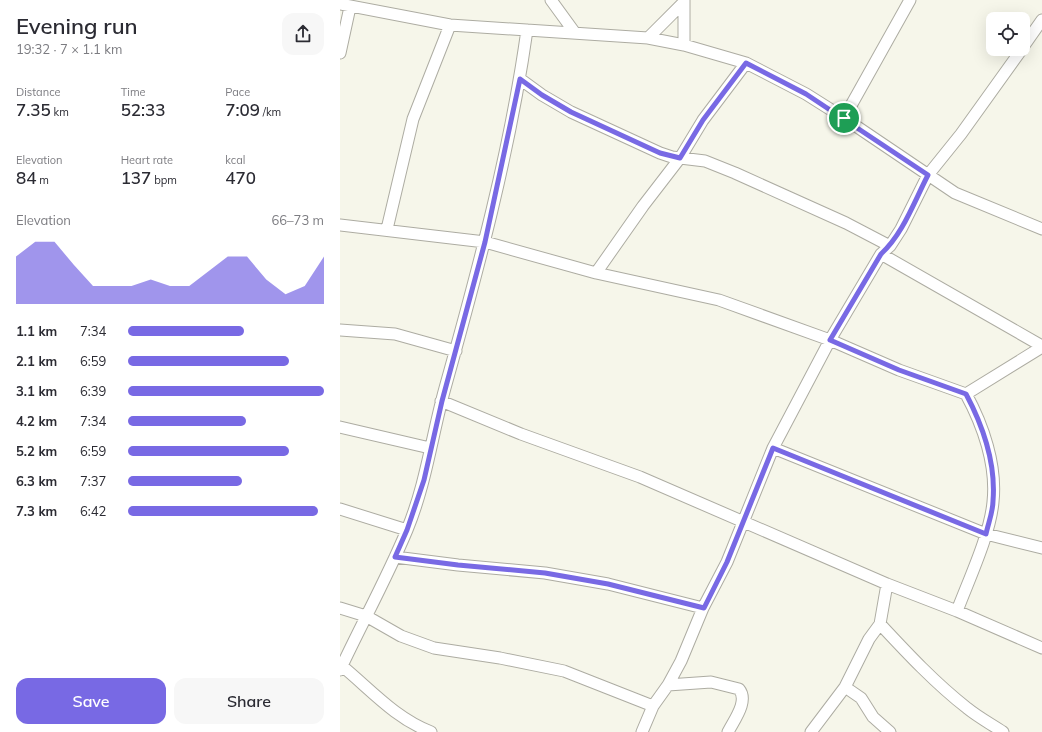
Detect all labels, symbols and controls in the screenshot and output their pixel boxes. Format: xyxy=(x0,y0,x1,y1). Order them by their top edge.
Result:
text: Evening run xyxy=(16,12,138,40)
map controls xyxy=(986,12,1030,56)
button: locate xyxy=(986,12,1030,56)
button: share xyxy=(282,13,324,55)
text: 19:32 · 7 × 1.1 km xyxy=(16,41,122,57)
text: Distance xyxy=(16,85,60,99)
text: Time xyxy=(121,85,146,99)
text: Pace xyxy=(225,85,250,99)
text: 7.35 xyxy=(16,99,51,120)
text: 52:33 xyxy=(121,99,166,120)
text: 7:09 xyxy=(225,99,260,120)
pin xyxy=(827,101,861,135)
text: km xyxy=(51,105,69,119)
text: /km xyxy=(260,105,281,119)
icon: arrive xyxy=(833,107,855,129)
text: Elevation xyxy=(16,153,63,167)
text: Heart rate xyxy=(121,153,173,167)
text: kcal xyxy=(225,153,245,167)
text: 84 xyxy=(16,167,36,188)
text: 137 xyxy=(121,167,151,188)
text: 470 xyxy=(225,167,256,188)
text: m xyxy=(36,173,49,187)
text: bpm xyxy=(151,173,177,187)
text: Elevation xyxy=(16,212,71,228)
text: 66–73 m xyxy=(271,212,324,228)
text: 1.1 km xyxy=(16,323,57,339)
text: 7:34 xyxy=(80,323,106,339)
text: 2.1 km xyxy=(16,353,57,369)
text: 6:59 xyxy=(80,353,106,369)
text: 3.1 km xyxy=(16,383,57,399)
text: 6:39 xyxy=(80,383,106,399)
text: 4.2 km xyxy=(16,413,57,429)
text: 7:34 xyxy=(80,413,106,429)
text: 5.2 km xyxy=(16,443,57,459)
text: 6:59 xyxy=(80,443,106,459)
text: 6.3 km xyxy=(16,473,57,489)
text: 7:37 xyxy=(80,473,106,489)
text: 7.3 km xyxy=(16,503,57,519)
text: 6:42 xyxy=(80,503,106,519)
button: Save xyxy=(16,678,166,724)
button: Share xyxy=(174,678,324,724)

